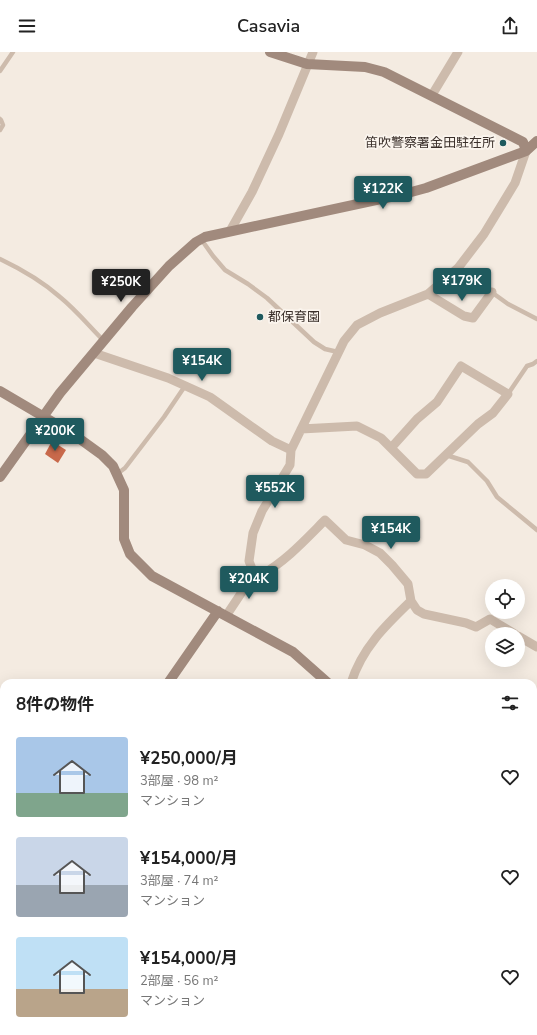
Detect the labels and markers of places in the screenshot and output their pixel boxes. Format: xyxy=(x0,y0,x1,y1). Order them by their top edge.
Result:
place label: 笛吹警察署金田駐在所 xyxy=(365,134,495,152)
marker: 笛吹警察署金田駐在所 xyxy=(498,138,508,148)
pin: ¥122K xyxy=(355,176,411,210)
pin: ¥179K xyxy=(434,268,490,302)
pin: ¥250K xyxy=(93,269,149,303)
place label: 都保育園 xyxy=(268,308,320,326)
marker: 都保育園 xyxy=(255,312,265,322)
pin: ¥154K xyxy=(174,348,230,382)
pin: ¥200K xyxy=(27,418,83,452)
pin: ¥552K xyxy=(247,475,303,509)
pin: ¥154K xyxy=(363,516,419,550)
pin: ¥204K xyxy=(221,566,277,600)

